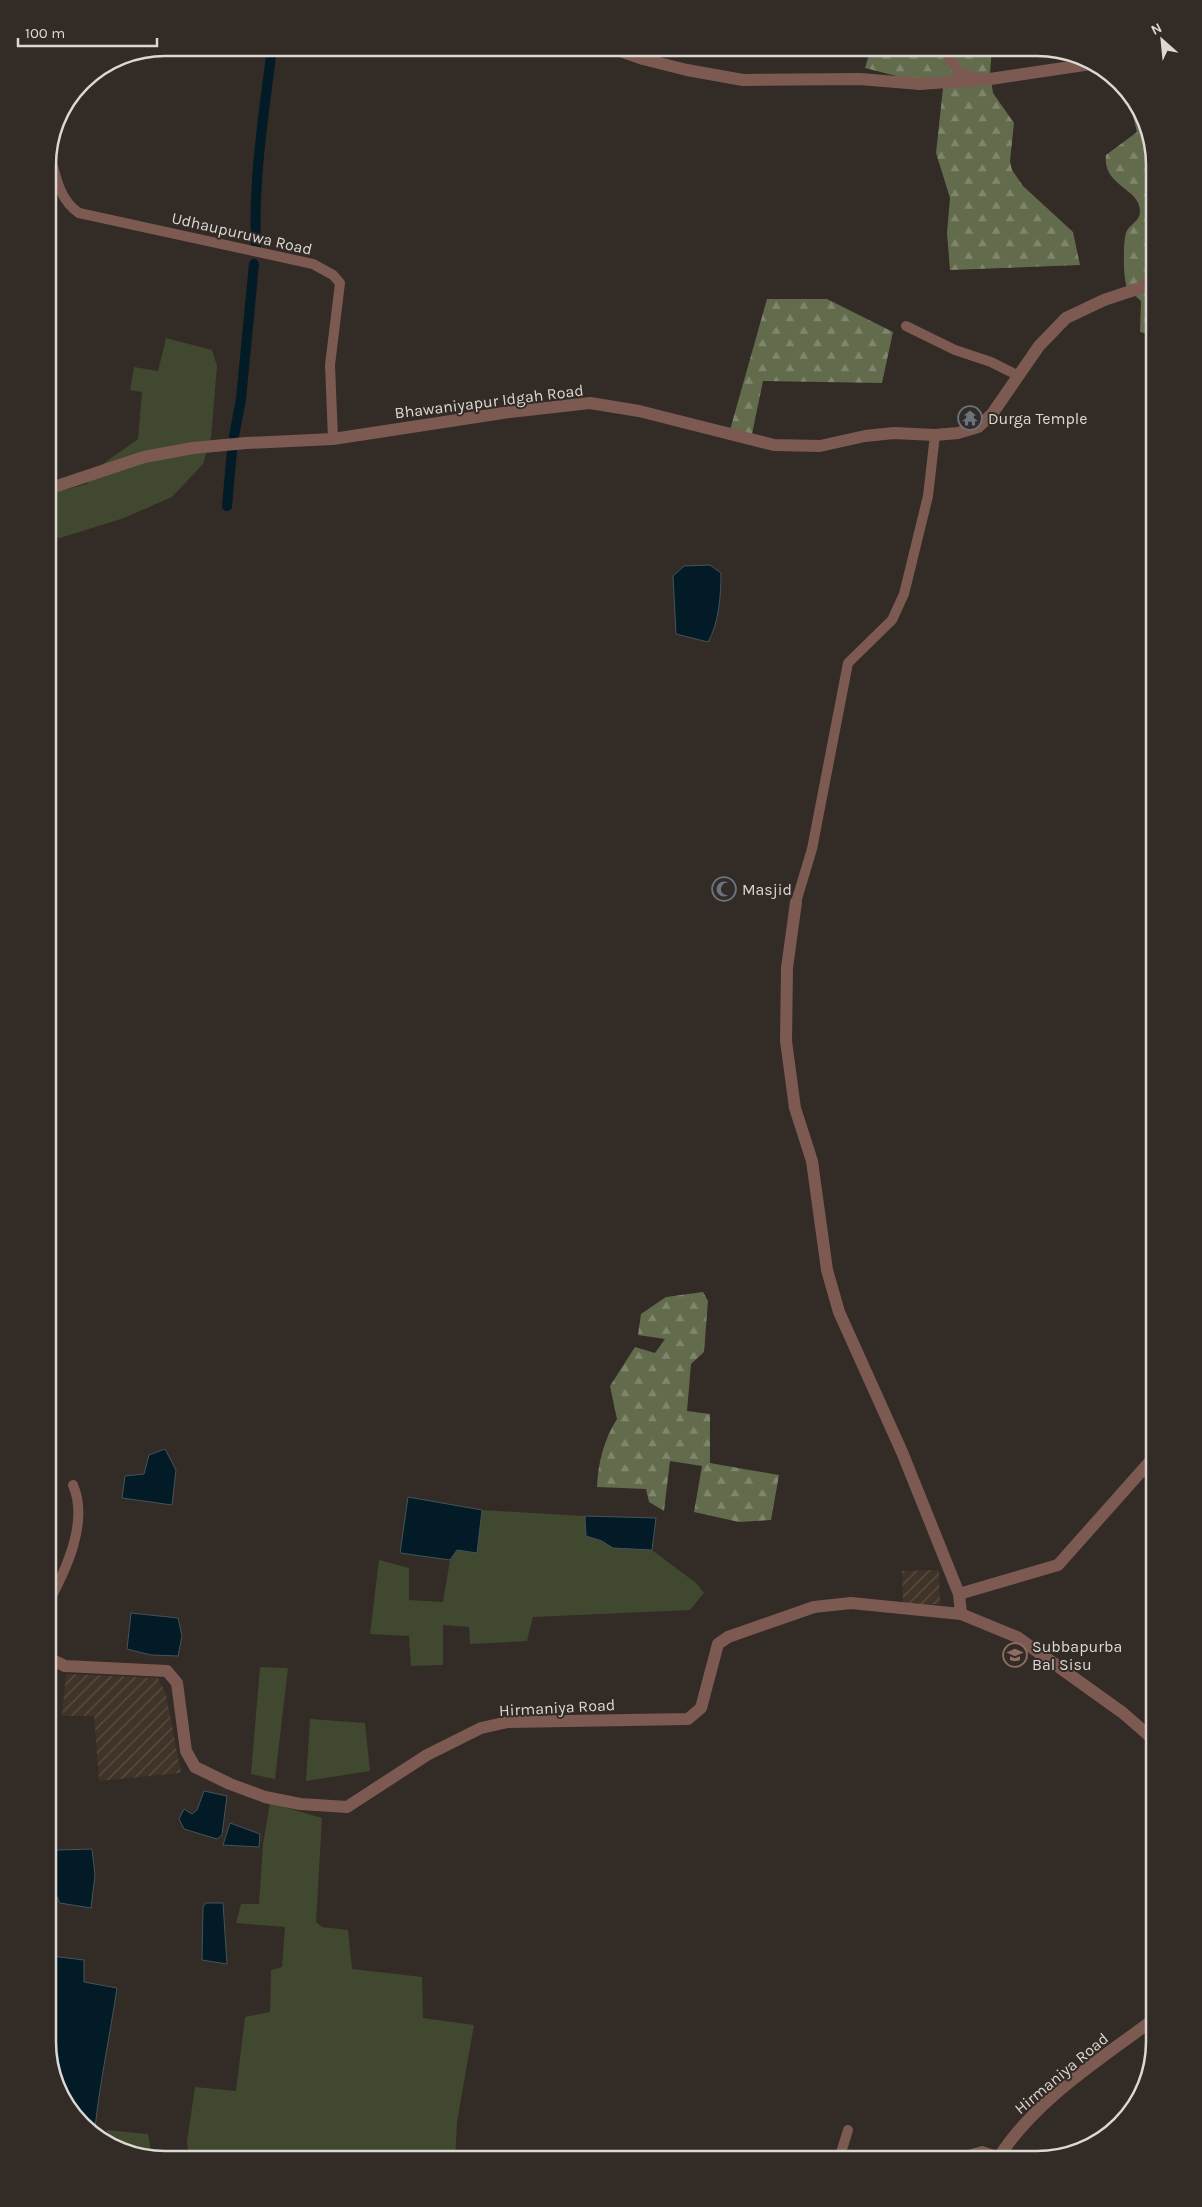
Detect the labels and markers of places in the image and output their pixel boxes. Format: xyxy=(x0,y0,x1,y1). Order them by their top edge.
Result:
temple icon: Durga Temple xyxy=(957,405,983,431)
place label: Durga Temple xyxy=(988,409,1087,428)
mosque icon: Masjid xyxy=(711,876,737,902)
place label: Masjid xyxy=(742,880,792,899)
place label: Subbapurba Bal Sisu xyxy=(1032,1637,1122,1674)
school or university icon: Subbapurba Bal Sisu xyxy=(1002,1642,1028,1668)

